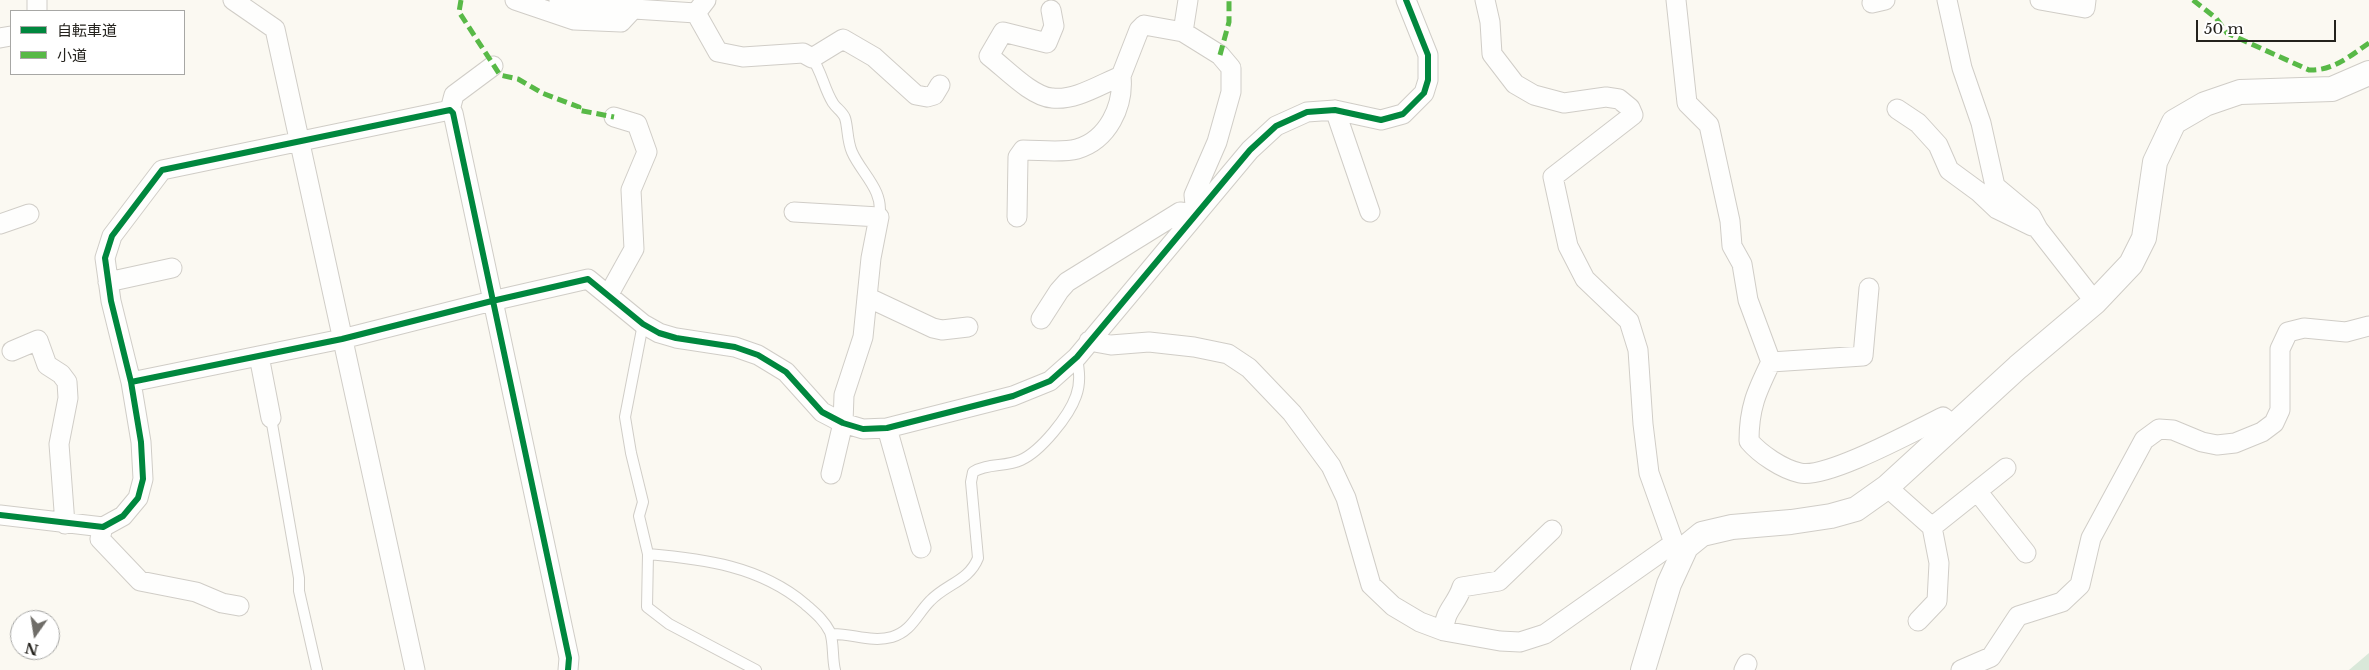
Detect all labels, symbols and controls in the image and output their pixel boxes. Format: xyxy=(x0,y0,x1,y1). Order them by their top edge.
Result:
legend xyxy=(10,10,185,75)
scale bar xyxy=(2199,10,2339,42)
text: 50 m xyxy=(2204,19,2244,38)
text: 自転車道 xyxy=(57,21,117,40)
text: 小道 xyxy=(57,46,87,65)
north arrow xyxy=(10,610,60,660)
text: N xyxy=(23,638,40,659)

